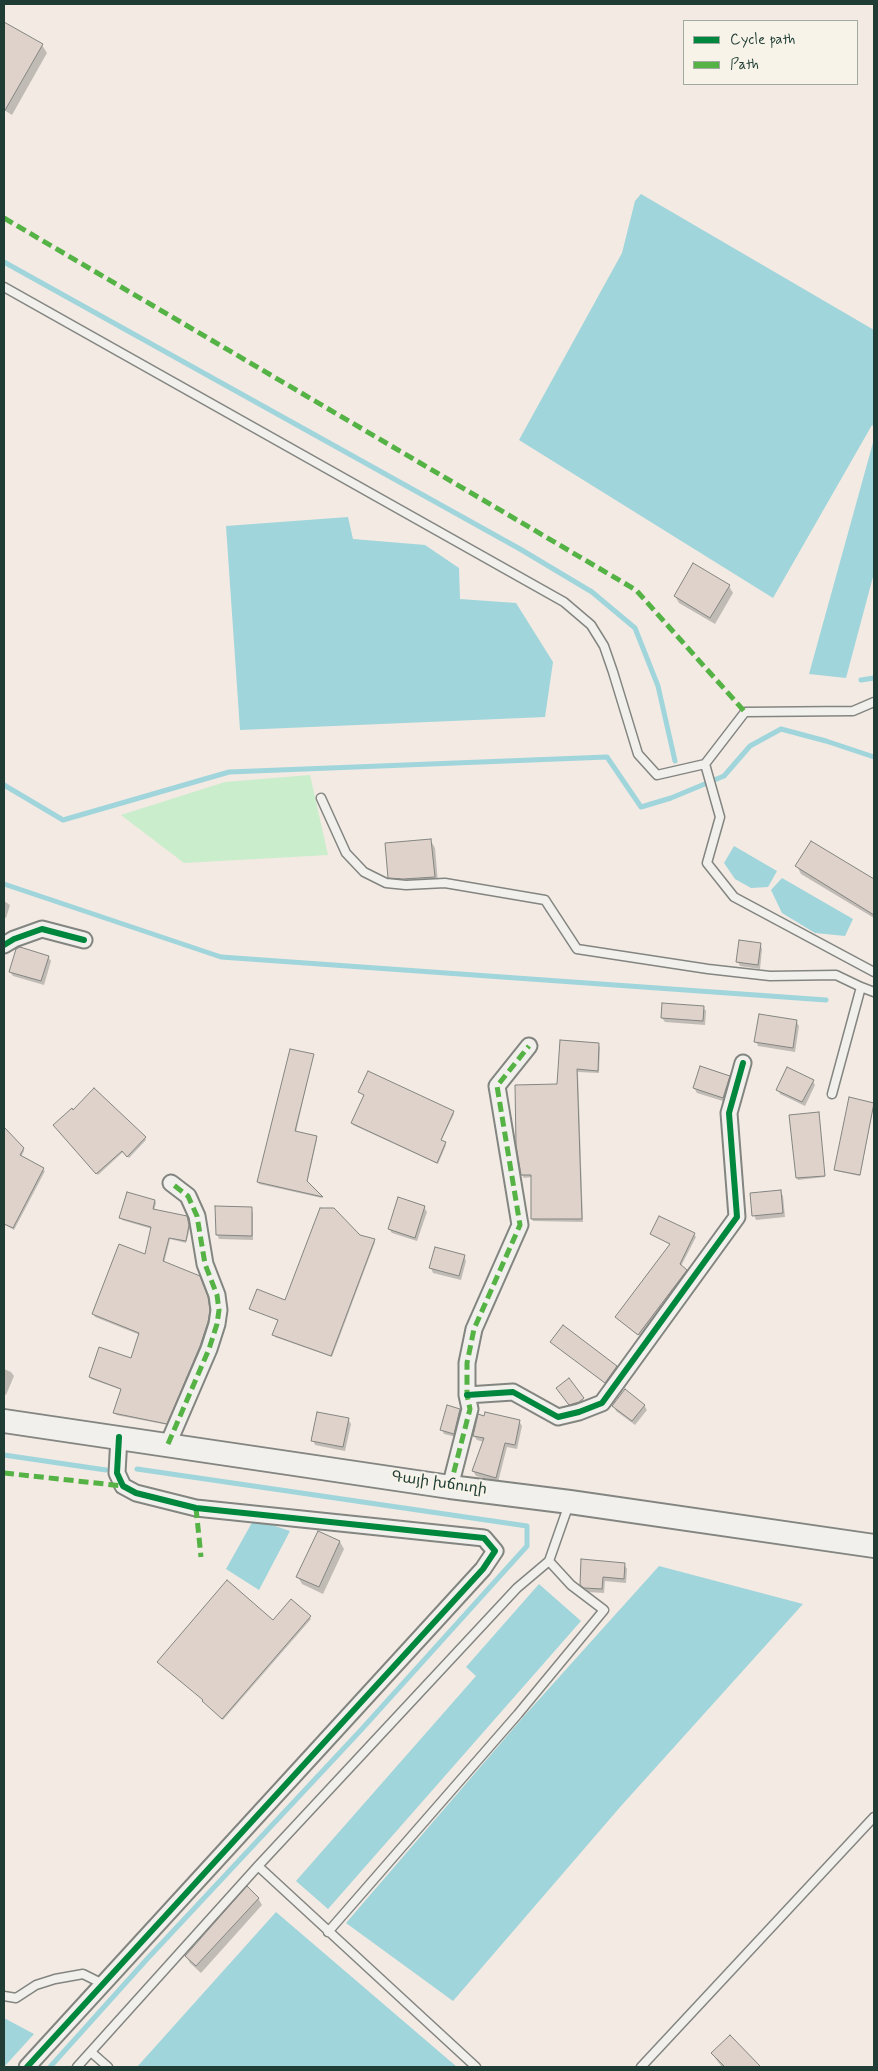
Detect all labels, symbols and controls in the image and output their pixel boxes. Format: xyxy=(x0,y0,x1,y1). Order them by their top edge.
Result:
legend xyxy=(683,20,858,85)
text: Cycle path xyxy=(730,30,795,50)
text: Path xyxy=(730,55,759,75)
street label: Գայի խճուղի xyxy=(390,1468,488,1500)

